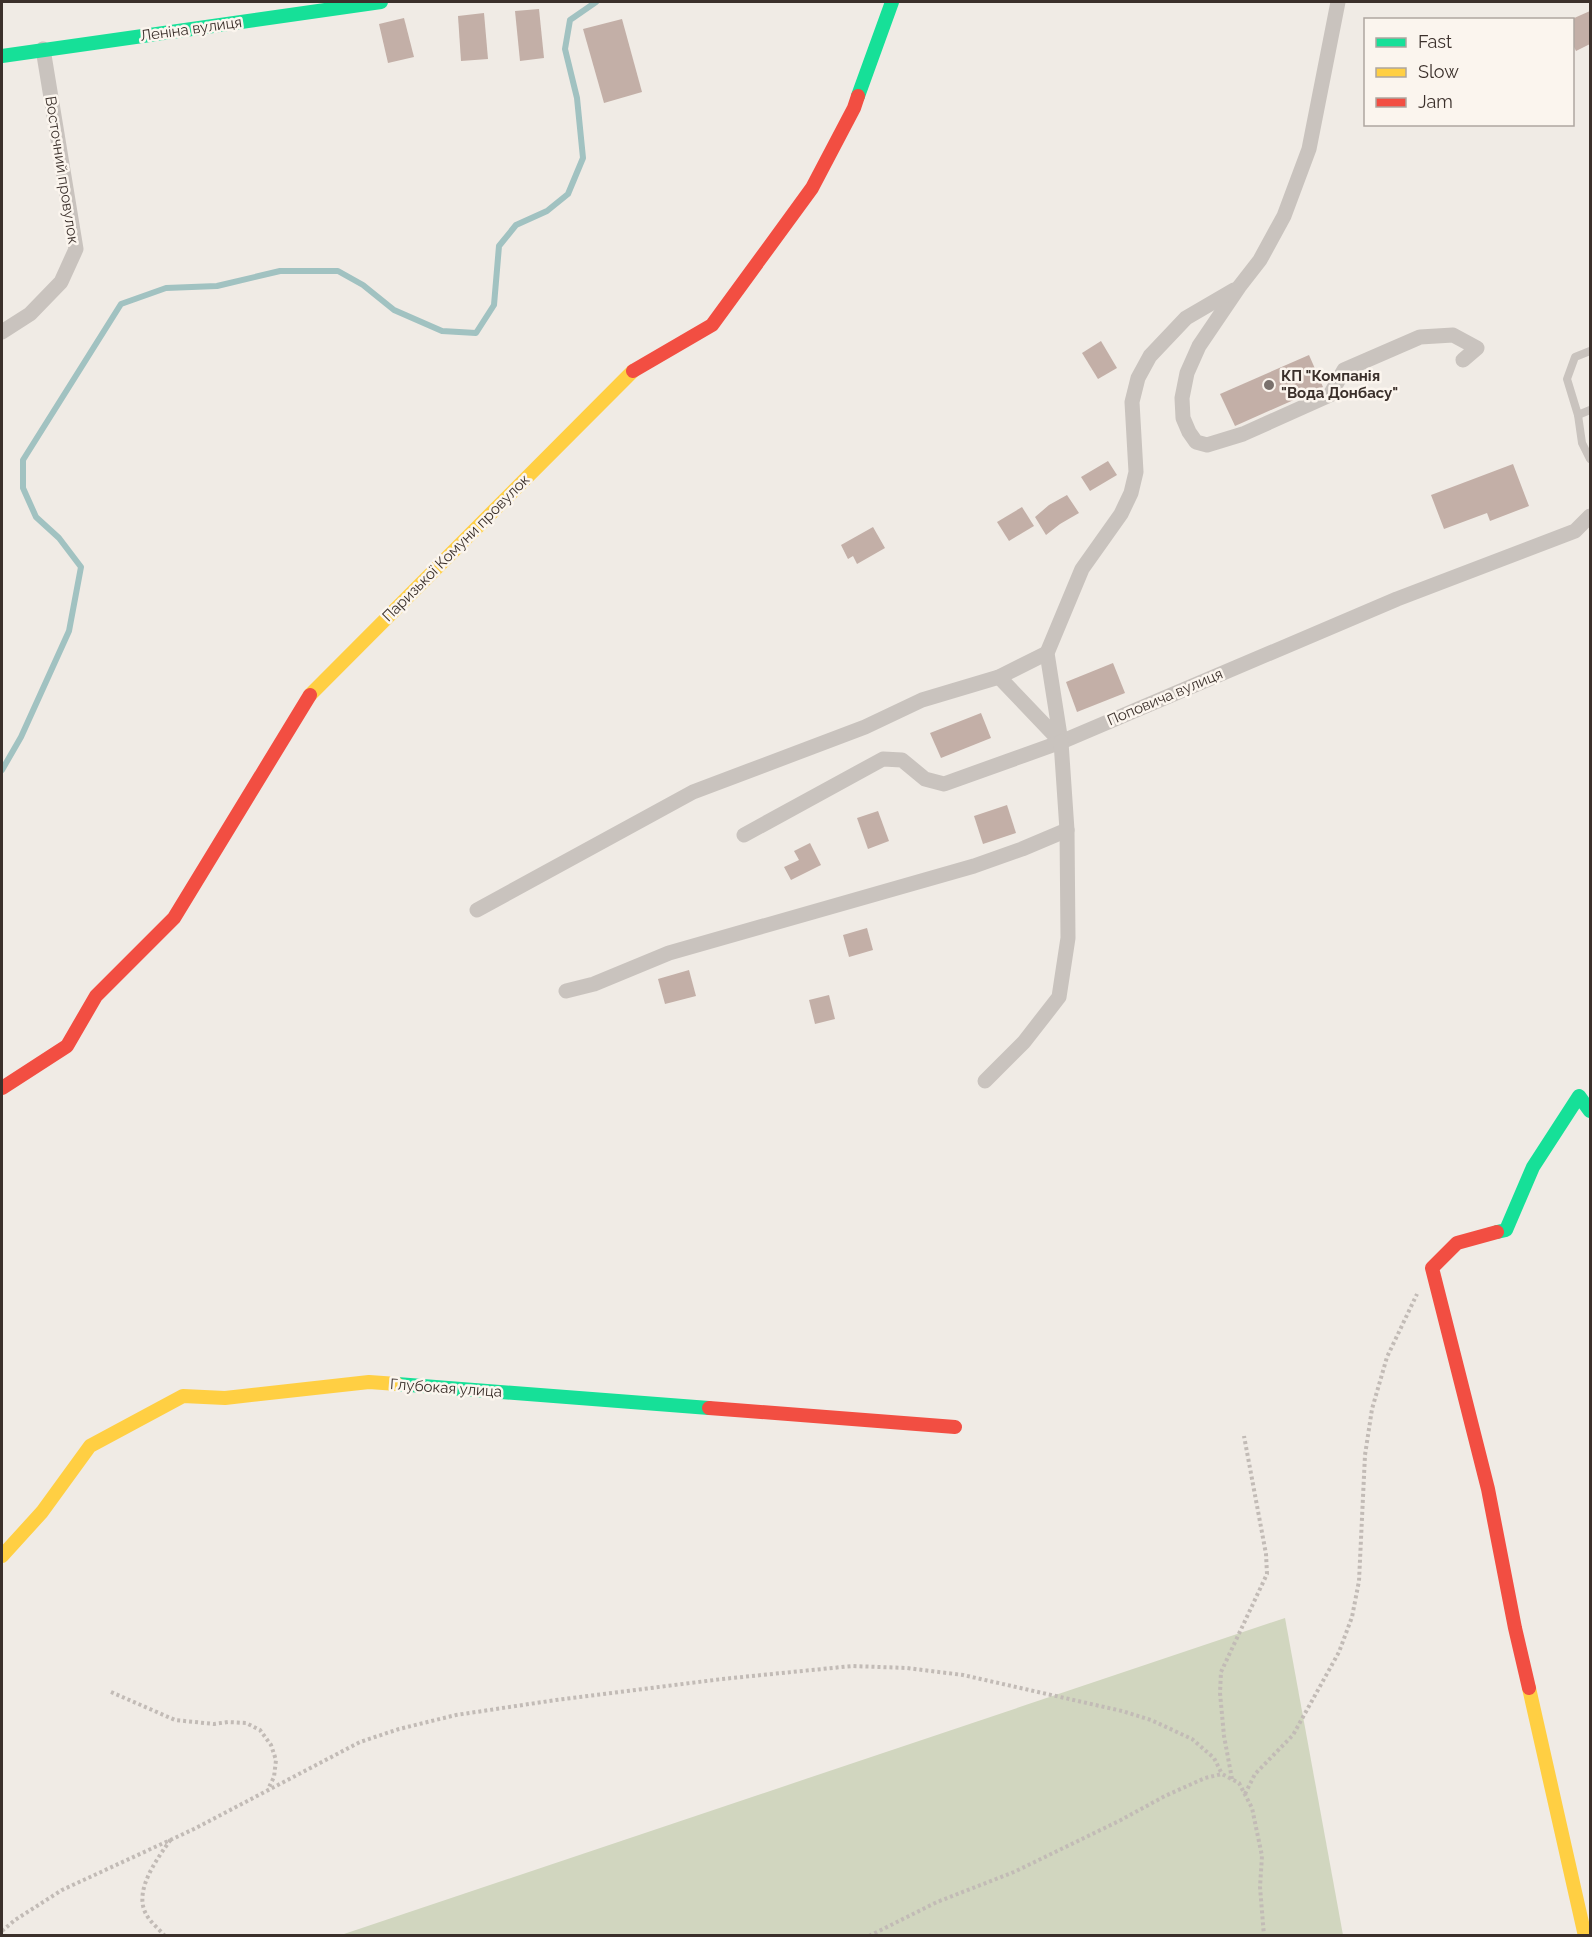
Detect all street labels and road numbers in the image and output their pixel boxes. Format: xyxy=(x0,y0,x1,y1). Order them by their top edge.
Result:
street label: Леніна вулиця xyxy=(139,13,243,45)
street label: Восточний провулок xyxy=(41,95,83,245)
street label: Паризької Комуни провулок xyxy=(379,470,534,625)
street label: Поповича вулиця xyxy=(1104,665,1226,729)
street label: Глубокая улица xyxy=(390,1375,502,1401)

